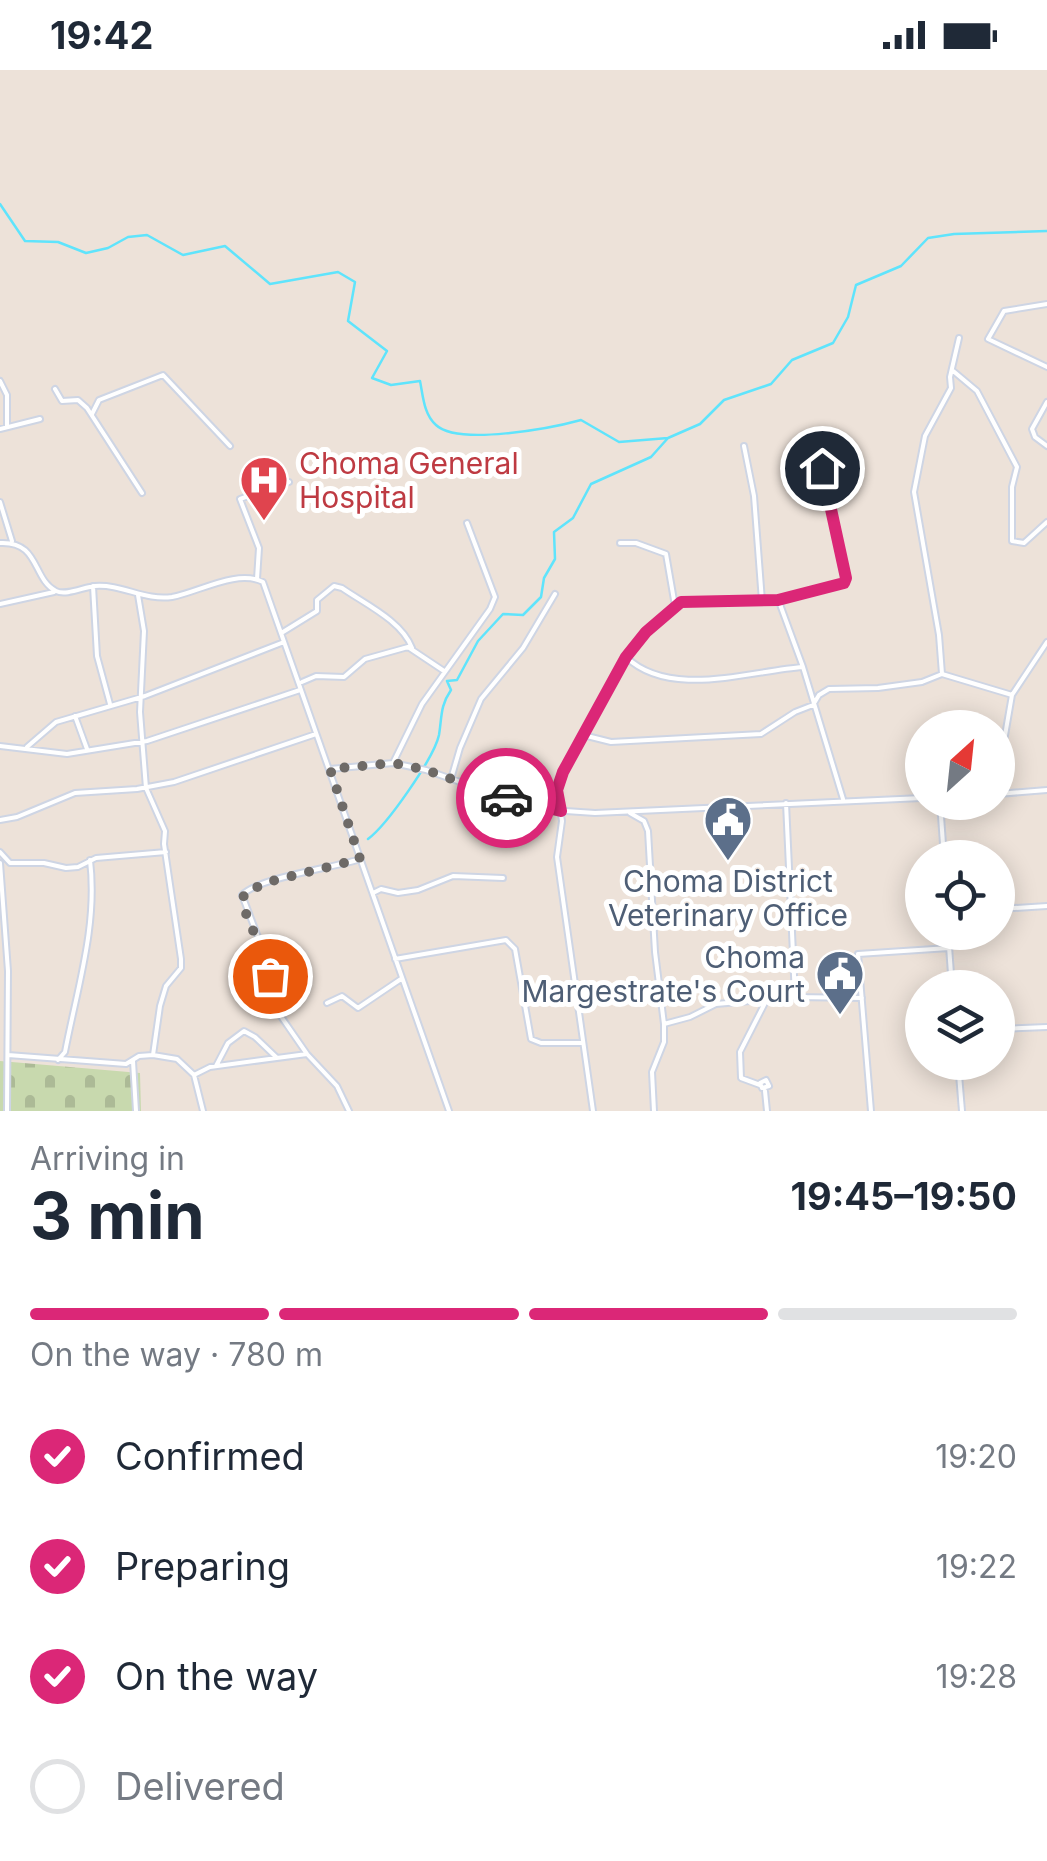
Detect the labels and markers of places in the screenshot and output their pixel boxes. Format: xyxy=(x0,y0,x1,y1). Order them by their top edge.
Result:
pin xyxy=(780,426,865,511)
place label: Choma General Hospital xyxy=(299,445,519,515)
hospital icon: Choma General Hospital xyxy=(238,454,290,522)
public building icon: Choma District Veterinary Office xyxy=(702,794,754,862)
place label: Choma District Veterinary Office xyxy=(608,863,848,933)
pin xyxy=(228,934,313,1019)
place label: Choma Margestrate's Court xyxy=(522,939,805,1009)
public building icon: Choma Margestrate's Court xyxy=(814,948,866,1016)

